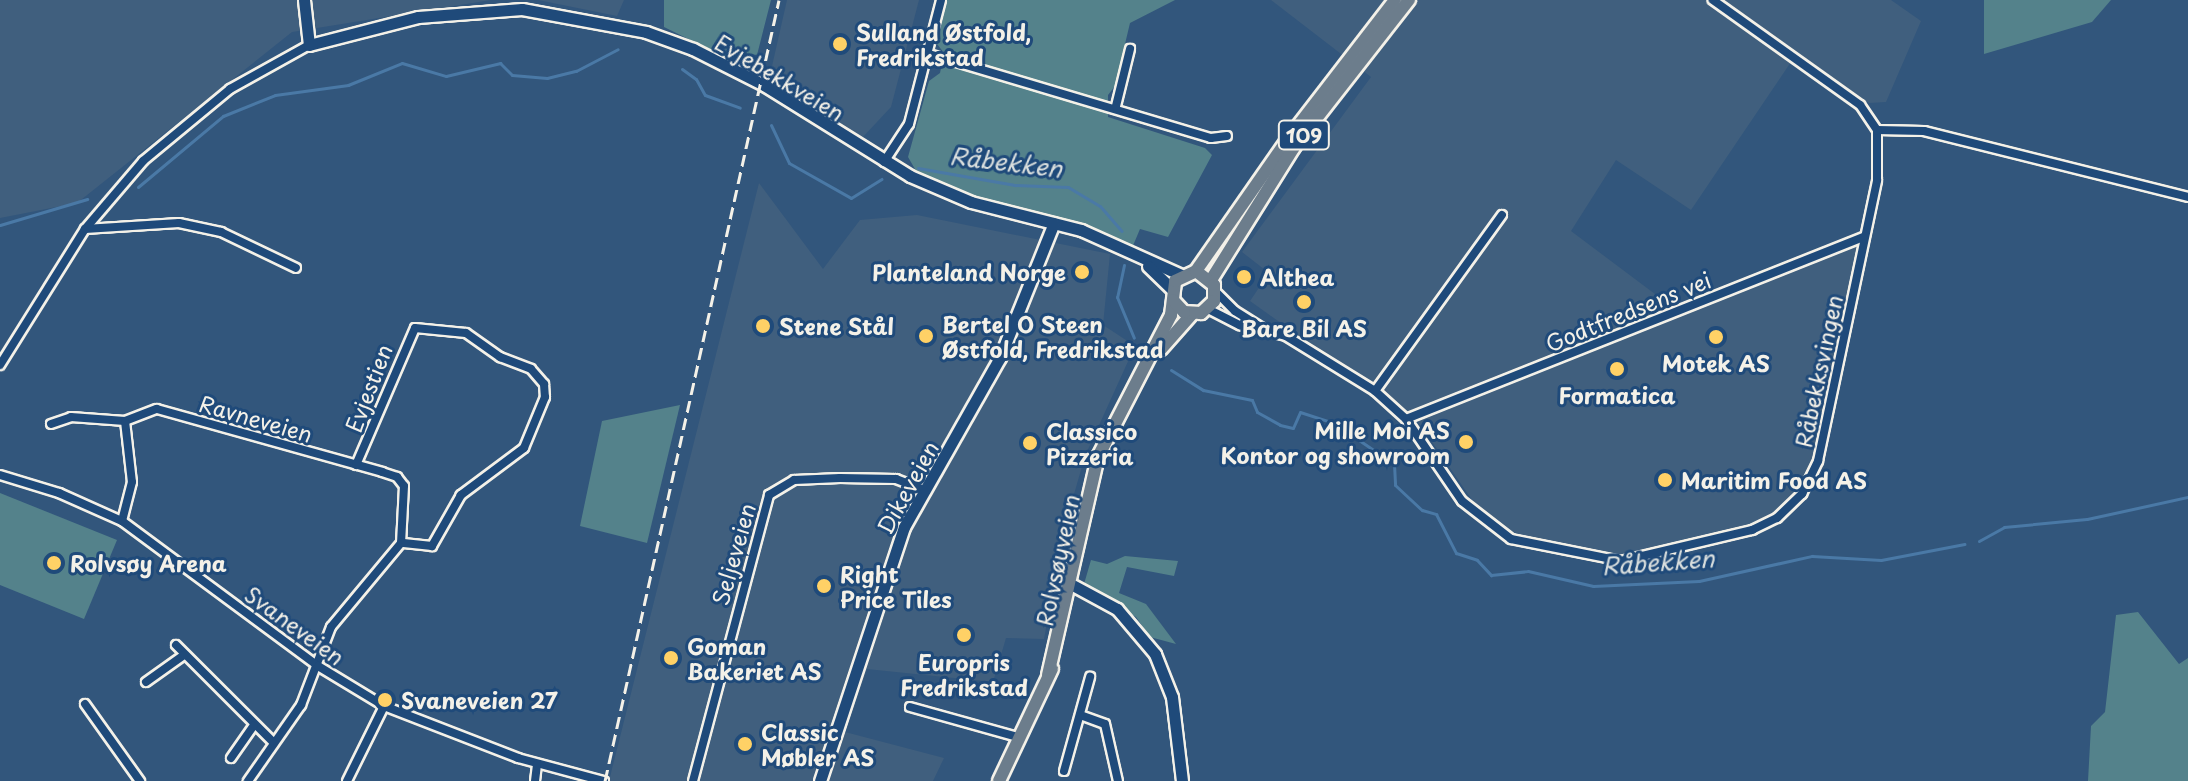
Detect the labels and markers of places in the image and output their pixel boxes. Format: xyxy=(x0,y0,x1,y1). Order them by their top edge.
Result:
place label: Sulland Østfold, Fredrikstad xyxy=(856,18,1033,70)
marker: Sulland Østfold, Fredrikstad xyxy=(831,35,849,53)
place label: Planteland Norge xyxy=(872,259,1066,285)
marker: Planteland Norge xyxy=(1073,263,1091,281)
place label: Althea xyxy=(1260,264,1334,290)
marker: Althea xyxy=(1235,268,1253,286)
marker: Bare Bil AS xyxy=(1295,293,1313,311)
place label: Bertel O Steen Østfold, Fredrikstad xyxy=(942,310,1163,362)
place label: Stene Stål xyxy=(779,313,896,339)
place label: Bare Bil AS xyxy=(1240,315,1368,341)
marker: Stene Stål xyxy=(754,317,772,335)
marker: Bertel O Steen Østfold, Fredrikstad xyxy=(917,327,935,345)
marker: Motek AS xyxy=(1707,328,1725,346)
place label: Motek AS xyxy=(1662,350,1770,376)
marker: Formatica xyxy=(1608,360,1626,378)
place label: Formatica xyxy=(1558,382,1676,408)
place label: Mille Moi AS Kontor og showroom xyxy=(1219,416,1450,468)
place label: Classico Pizzeria xyxy=(1046,417,1137,468)
marker: Mille Moi AS Kontor og showroom xyxy=(1457,433,1475,451)
marker: Classico Pizzeria xyxy=(1021,434,1039,452)
place label: Maritim Food AS xyxy=(1681,467,1869,493)
marker: Maritim Food AS xyxy=(1656,471,1674,489)
place label: Rolvsøy Arena xyxy=(70,550,227,576)
marker: Rolvsøy Arena xyxy=(45,554,63,572)
place label: Right Price Tiles xyxy=(840,560,953,612)
marker: Right Price Tiles xyxy=(815,577,833,595)
marker: Europris Fredrikstad xyxy=(955,626,973,644)
place label: Goman Bakeriet AS xyxy=(687,632,823,684)
place label: Europris Fredrikstad xyxy=(900,648,1028,700)
marker: Goman Bakeriet AS xyxy=(662,649,680,667)
place label: Svaneveien 27 xyxy=(401,687,559,713)
marker: Svaneveien 27 xyxy=(376,691,394,709)
place label: Classic Møbler AS xyxy=(761,718,876,770)
marker: Classic Møbler AS xyxy=(736,735,754,753)

